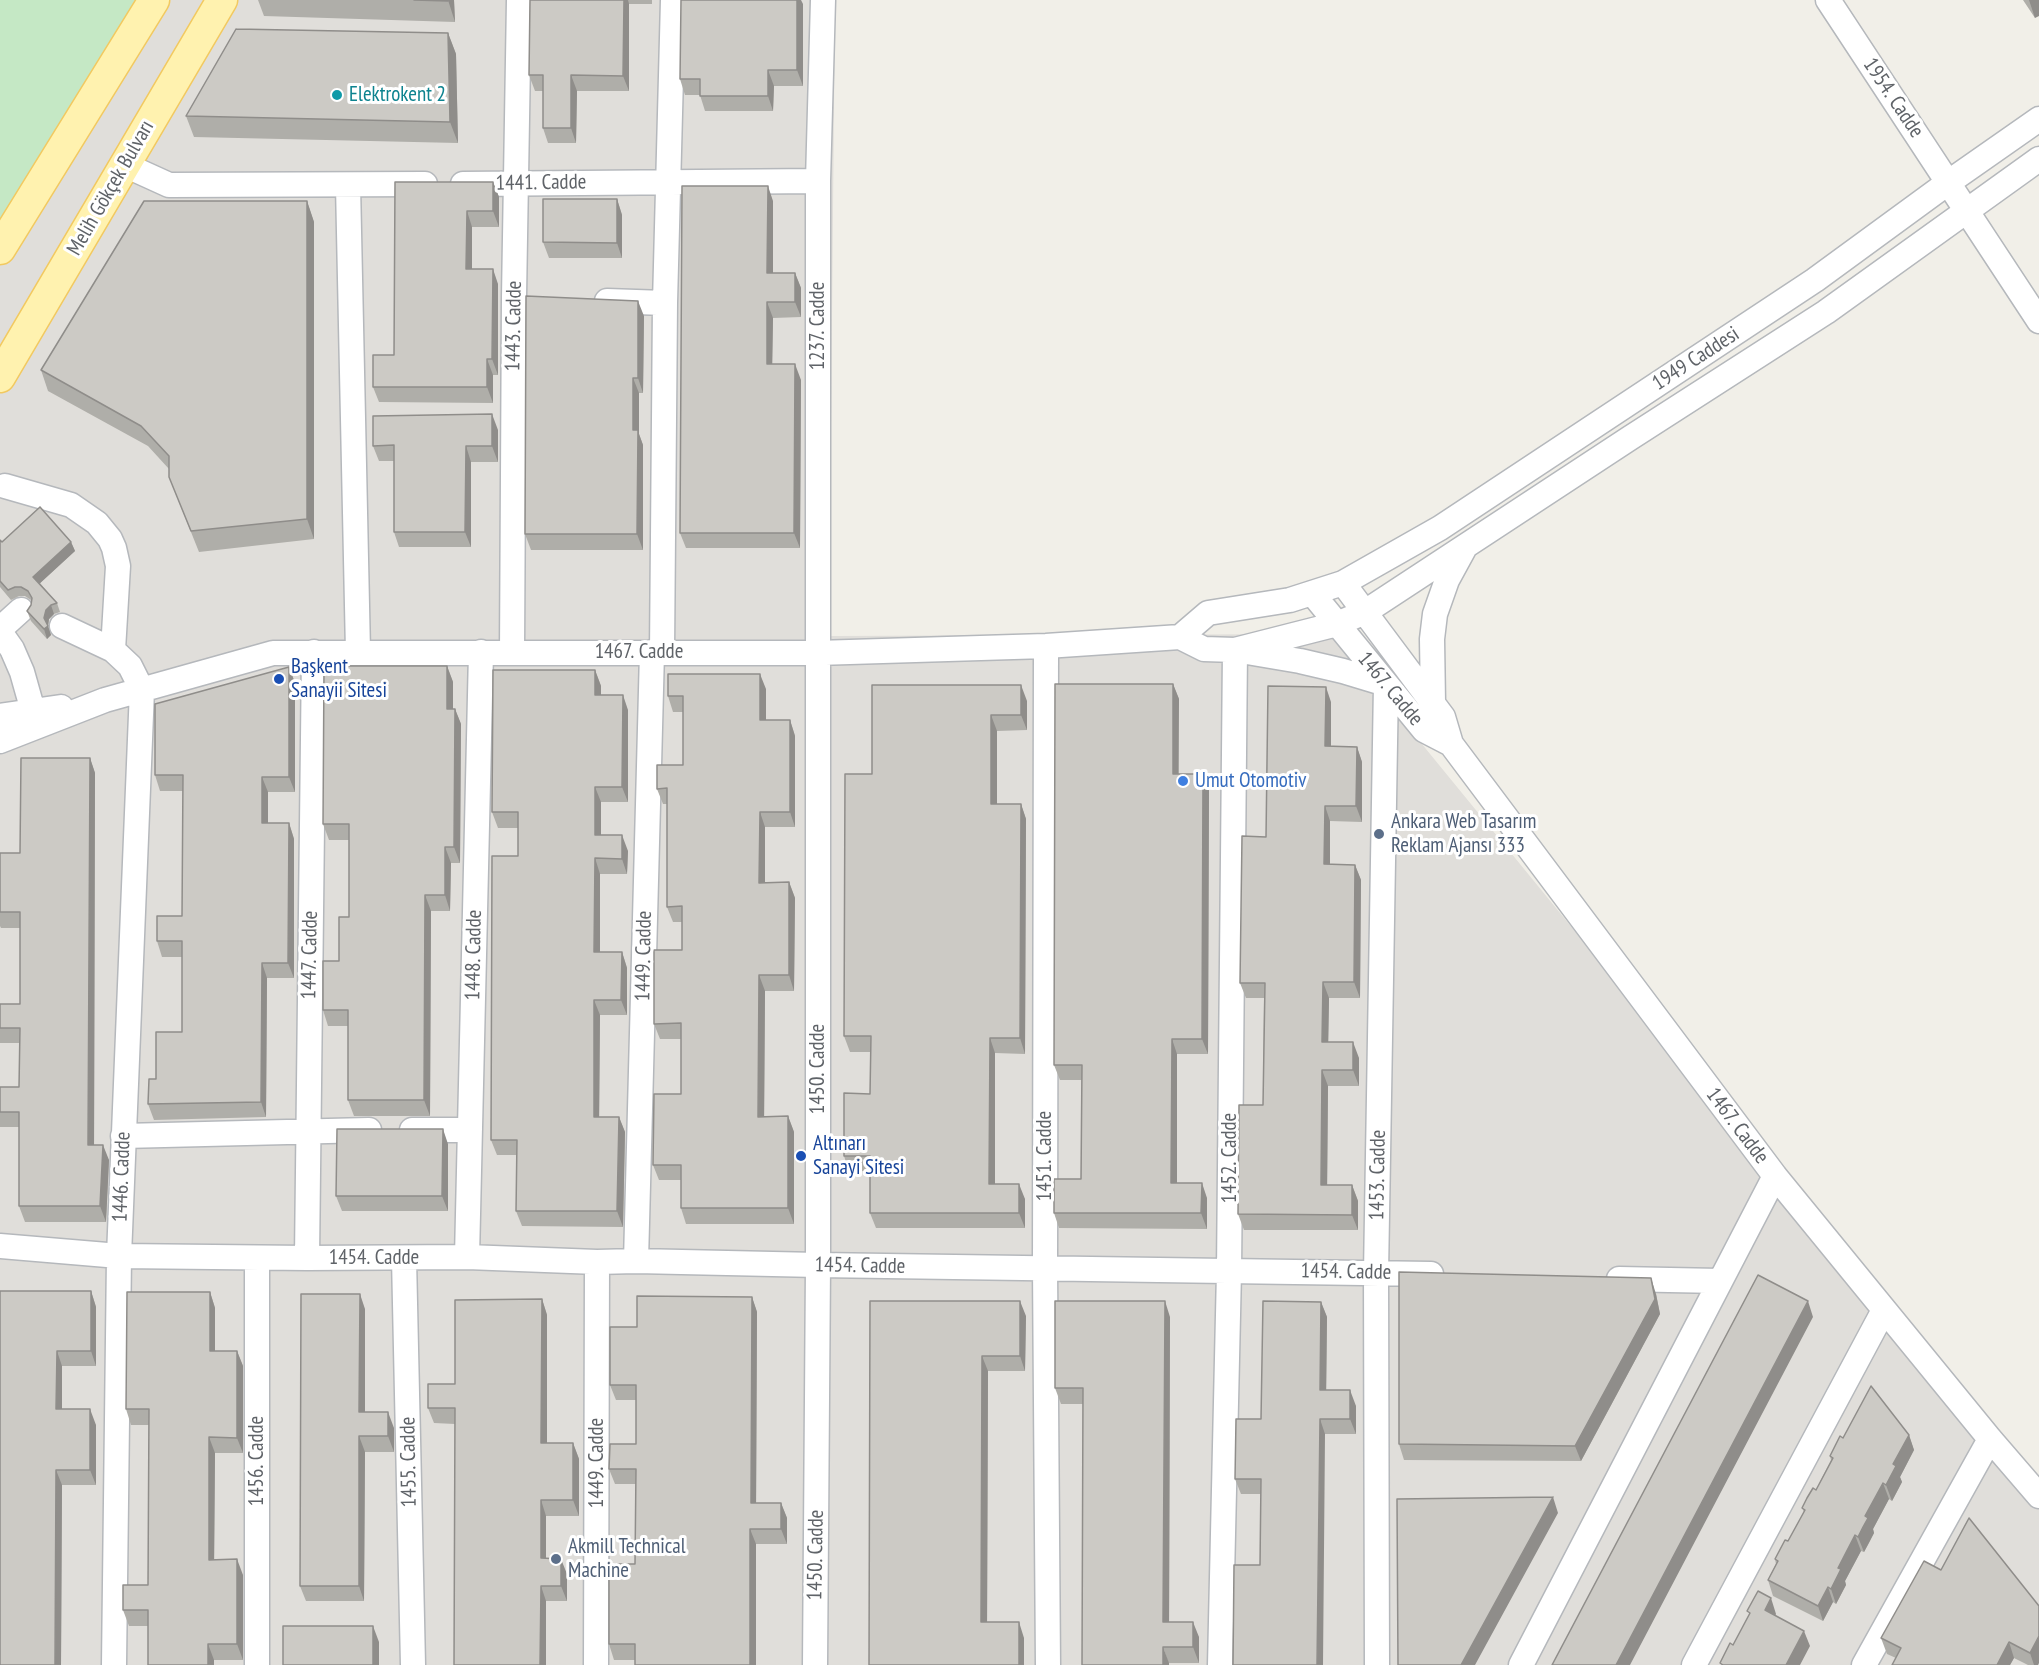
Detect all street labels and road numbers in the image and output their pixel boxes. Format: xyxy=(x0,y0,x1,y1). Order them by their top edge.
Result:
street label: 1954. Cadde xyxy=(1857,53,1929,143)
street label: Melih Gökçek Bulvarı xyxy=(62,116,160,260)
street label: 1441. Cadde xyxy=(495,170,587,196)
street label: 1443. Cadde xyxy=(501,280,527,372)
street label: 1237. Cadde xyxy=(805,282,831,370)
street label: 1949 Caddesi xyxy=(1648,322,1744,396)
street label: 1467. Cadde xyxy=(595,639,683,665)
street label: 1467. Cadde xyxy=(1352,647,1428,731)
street label: 1448. Cadde xyxy=(461,909,487,1001)
street label: 1447. Cadde xyxy=(297,910,323,1000)
street label: 1449. Cadde xyxy=(631,910,657,1002)
street label: 1450. Cadde xyxy=(805,1024,831,1114)
street label: 1467. Cadde xyxy=(1700,1083,1774,1169)
street label: 1451. Cadde xyxy=(1032,1111,1058,1201)
street label: 1452. Cadde xyxy=(1217,1113,1243,1203)
street label: 1453. Cadde xyxy=(1365,1129,1391,1221)
street label: 1446. Cadde xyxy=(108,1131,136,1223)
street label: 1454. Cadde xyxy=(329,1245,419,1271)
street label: 1454. Cadde xyxy=(814,1253,906,1279)
street label: 1454. Cadde xyxy=(1300,1259,1392,1285)
street label: 1456. Cadde xyxy=(244,1416,270,1506)
street label: 1455. Cadde xyxy=(396,1416,422,1508)
street label: 1449. Cadde xyxy=(584,1418,610,1508)
street label: 1450. Cadde xyxy=(803,1509,829,1601)

